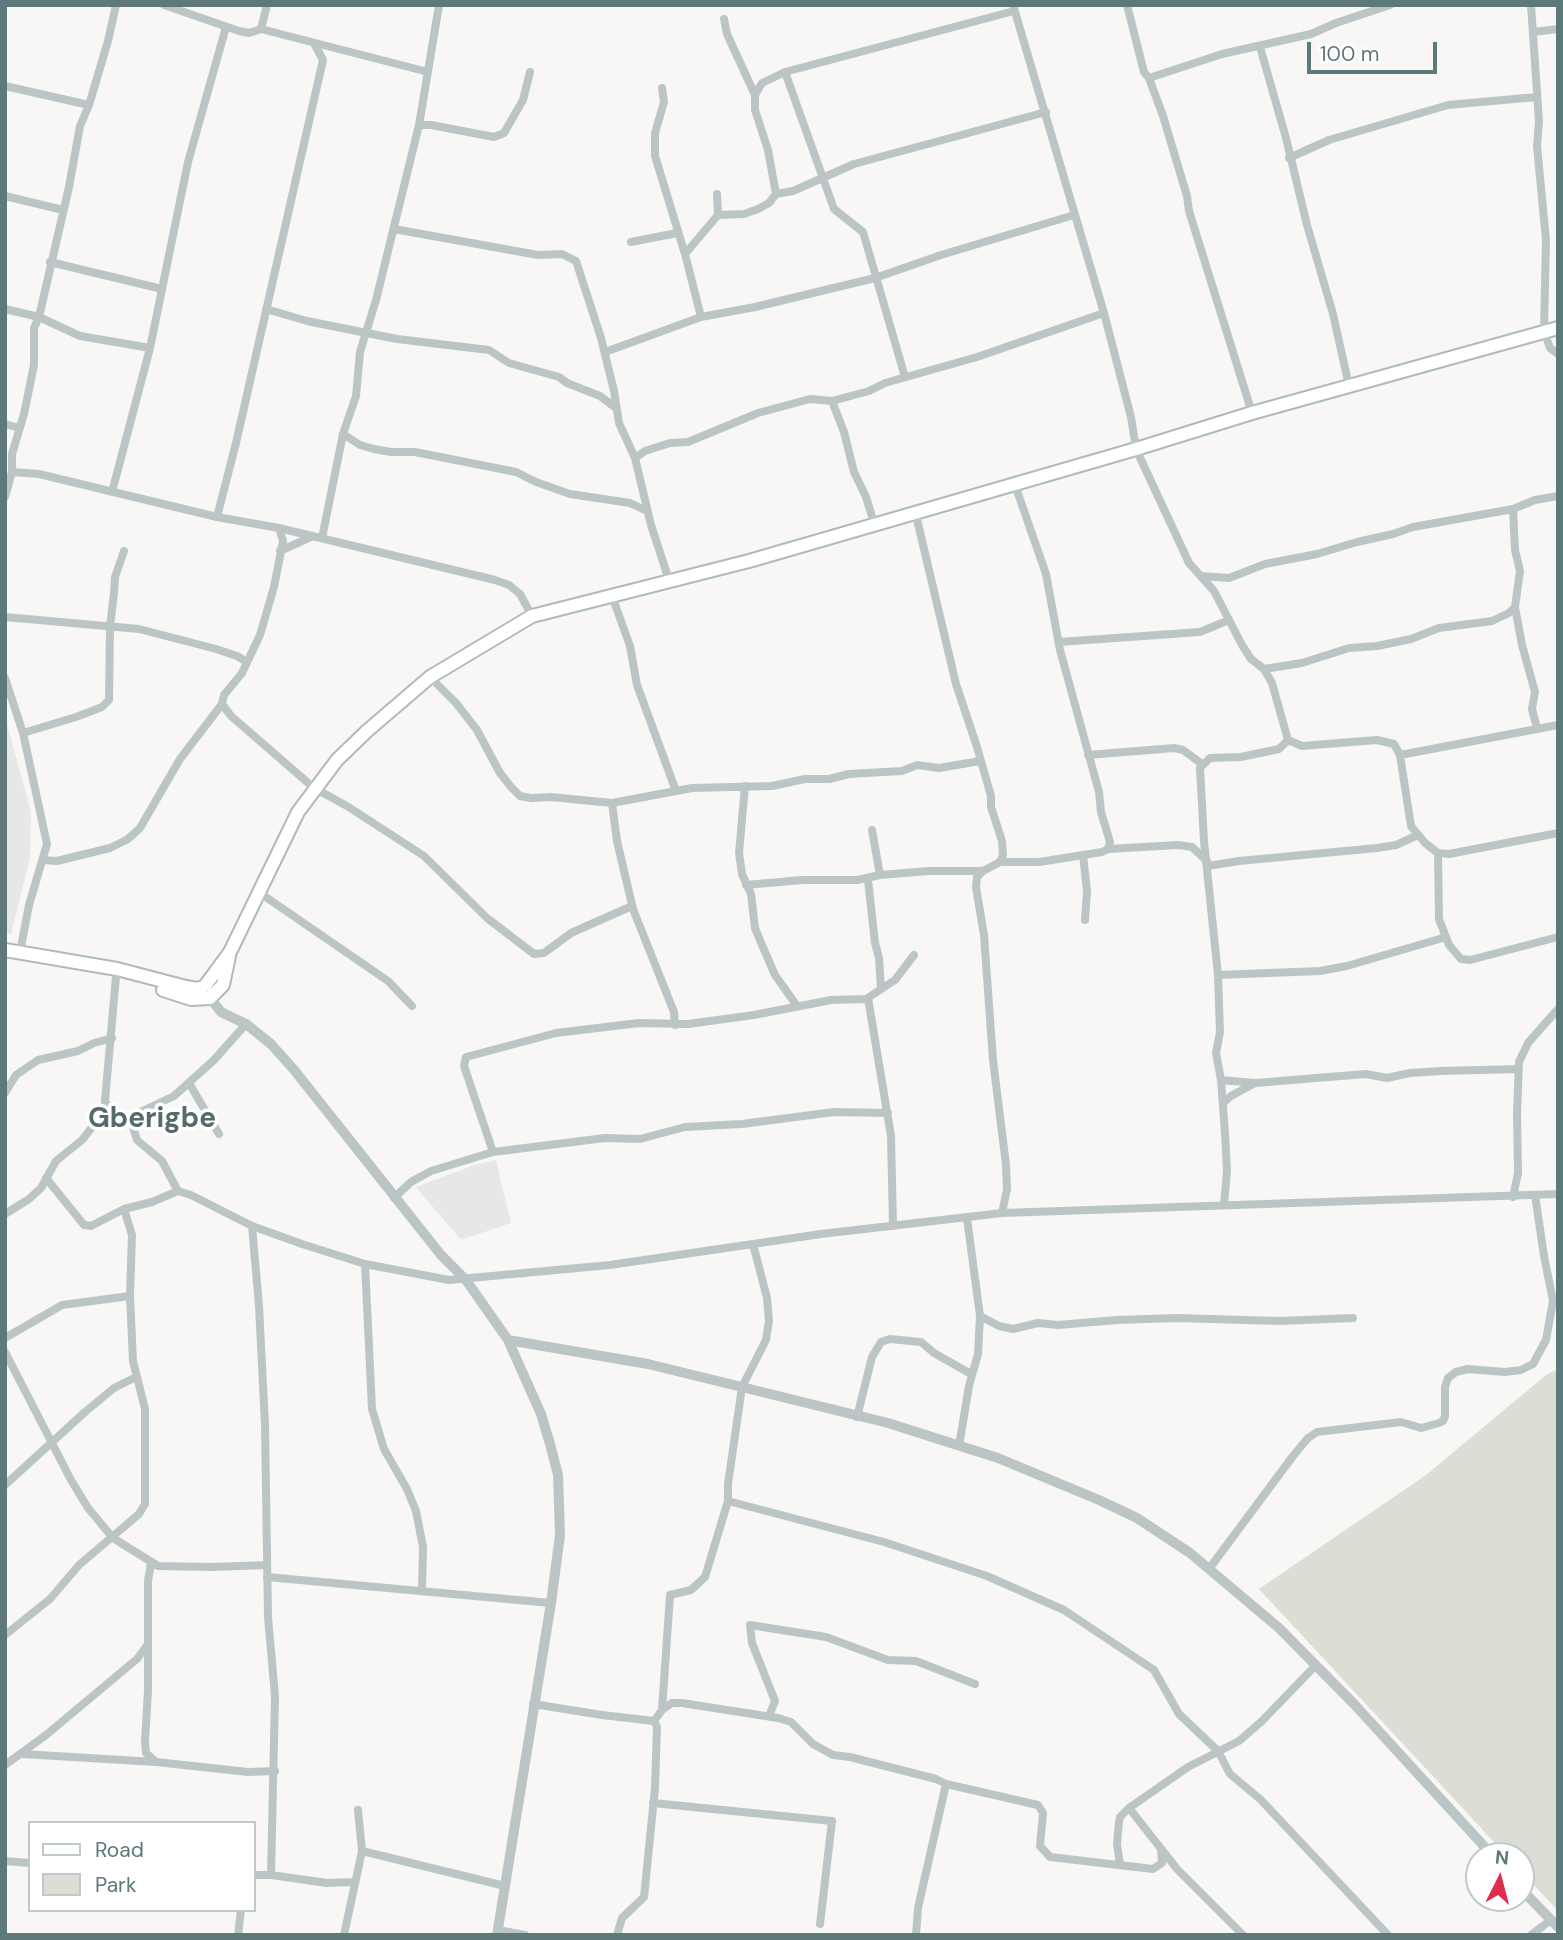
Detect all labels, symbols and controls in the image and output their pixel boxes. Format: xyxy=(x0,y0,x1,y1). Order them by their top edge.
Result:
scale bar xyxy=(1311,28,1440,72)
text: 100 m xyxy=(1320,40,1380,68)
district label: Gberigbe xyxy=(88,1103,216,1137)
legend xyxy=(28,1821,256,1912)
text: Road xyxy=(95,1836,144,1864)
north arrow xyxy=(1465,1842,1535,1912)
text: N xyxy=(1494,1844,1510,1871)
text: Park xyxy=(95,1871,136,1899)

